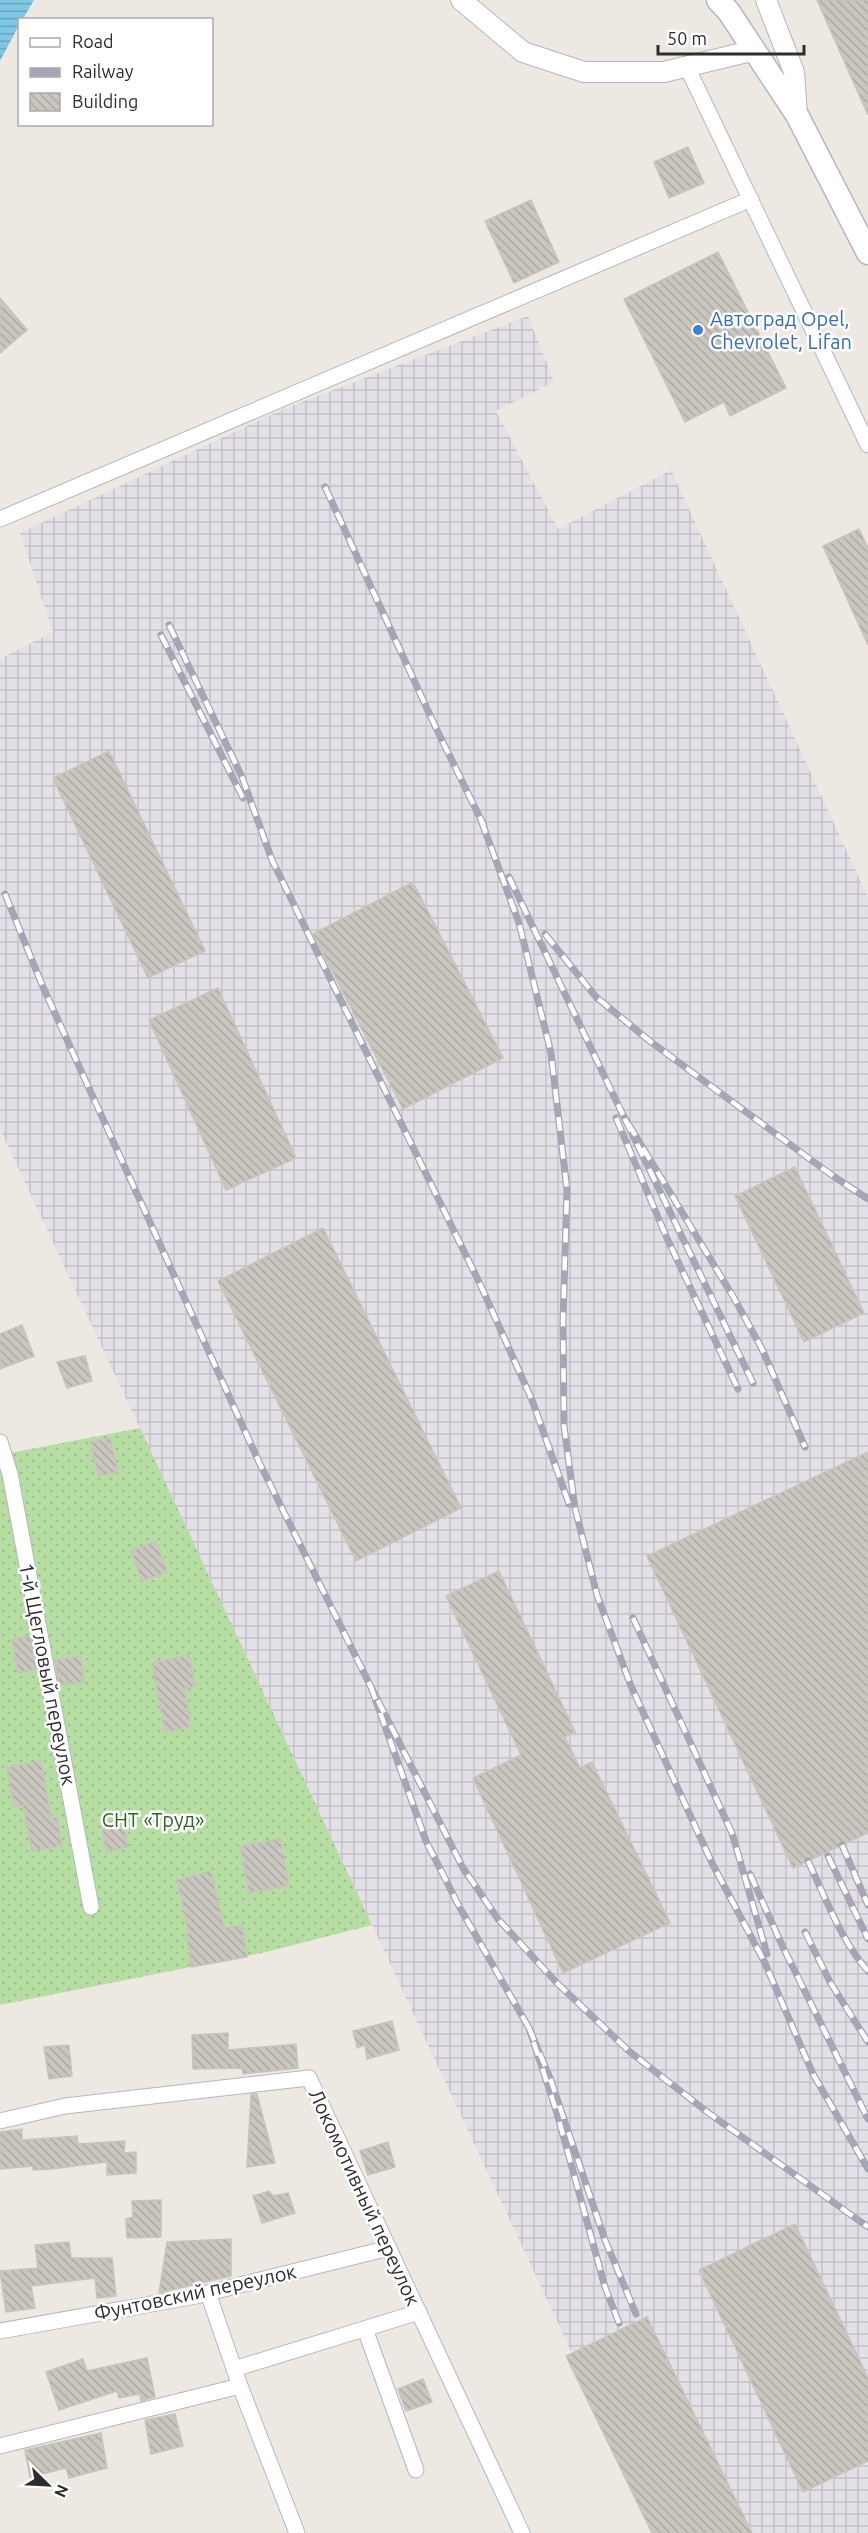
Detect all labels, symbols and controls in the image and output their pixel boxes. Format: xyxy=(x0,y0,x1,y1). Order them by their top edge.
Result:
legend xyxy=(18,18,213,126)
scale bar xyxy=(658,18,804,56)
text: 50 m xyxy=(667,28,707,48)
text: Road xyxy=(72,31,114,51)
text: Railway xyxy=(72,61,134,81)
text: Building xyxy=(72,91,138,111)
place label: Автоград Opel, Chevrolet, Lifan xyxy=(710,307,852,353)
marker: Автоград Opel, Chevrolet, Lifan xyxy=(691,323,705,337)
street label: 1-й Щегловый переулок xyxy=(15,1561,81,1787)
park label: СНТ «Труд» xyxy=(102,1808,204,1831)
street label: Локомотивный переулок xyxy=(305,2085,425,2309)
street label: Фунтовский переулок xyxy=(92,2259,298,2325)
north arrow xyxy=(18,2455,78,2515)
text: N xyxy=(51,2482,72,2500)

